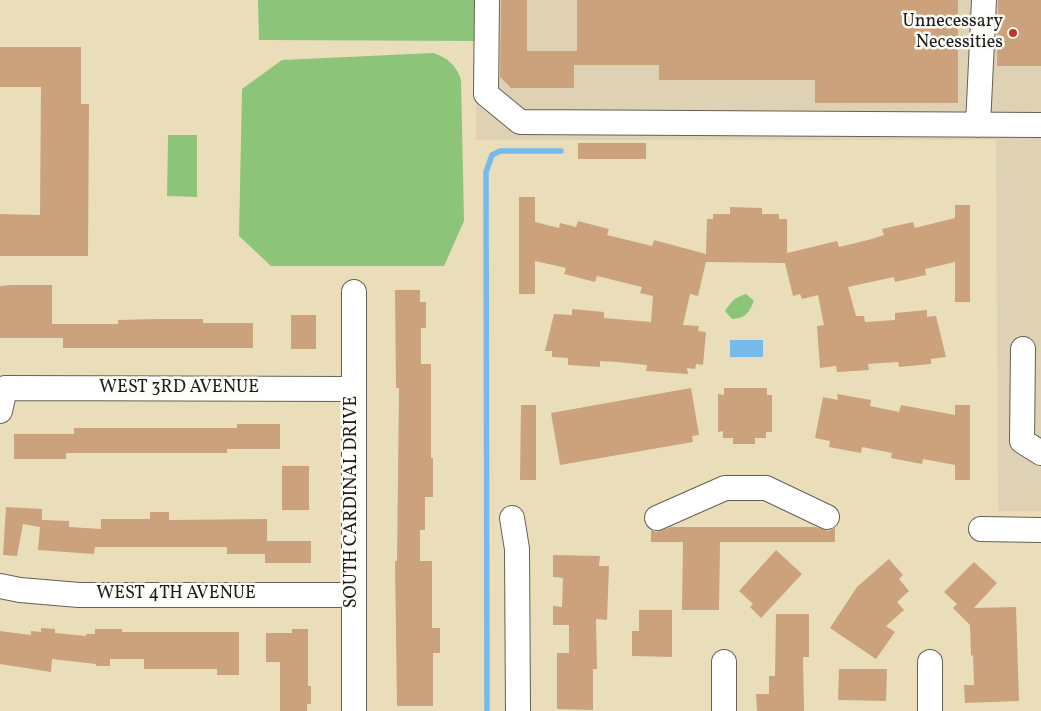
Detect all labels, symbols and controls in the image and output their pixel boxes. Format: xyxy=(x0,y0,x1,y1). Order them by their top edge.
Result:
place label: Unnecessary Necessities xyxy=(903,12,1003,54)
marker: Unnecessary Necessities xyxy=(1007,27,1019,39)
street label: WEST 3RD AVENUE xyxy=(99,378,259,400)
street label: SOUTH CARDINAL DRIVE xyxy=(342,396,364,608)
street label: WEST 4TH AVENUE xyxy=(96,584,256,606)

